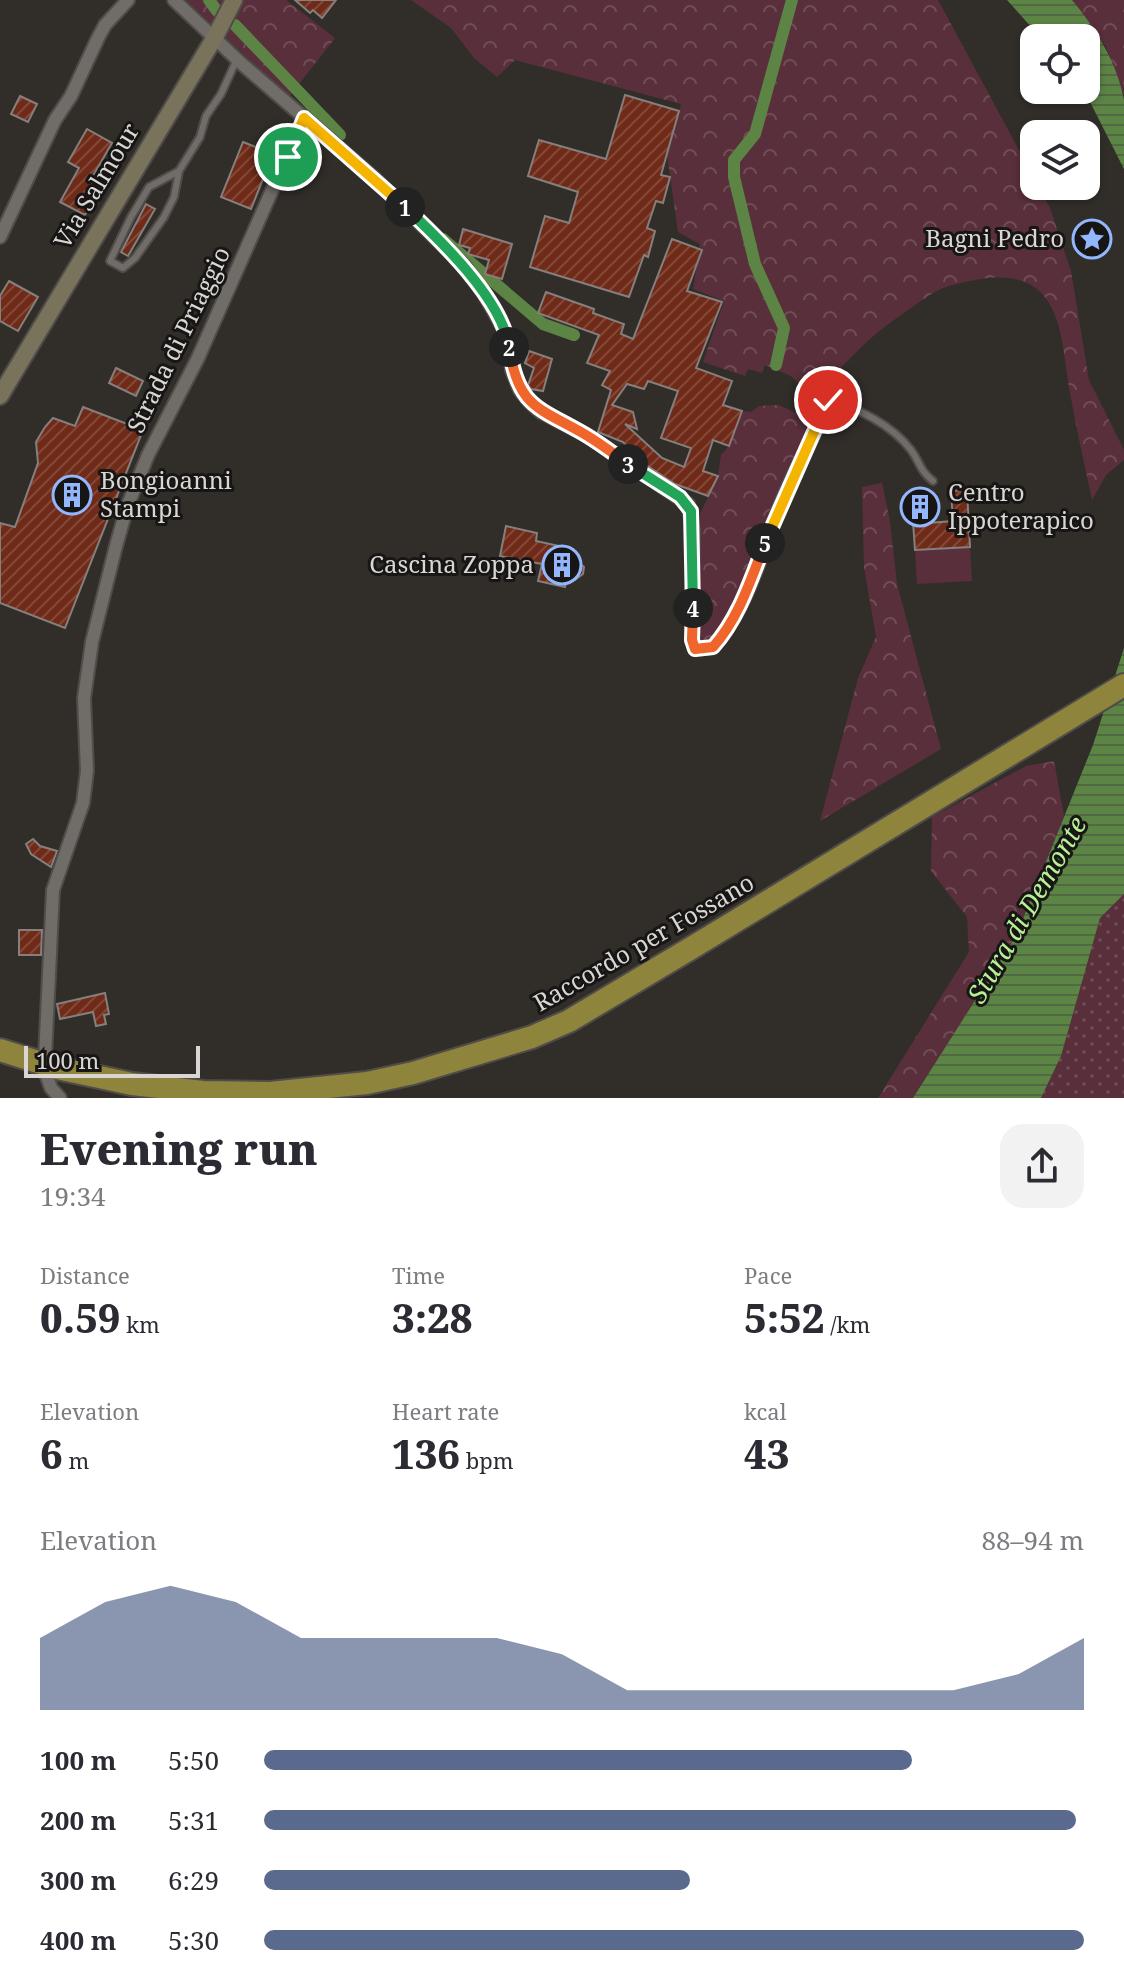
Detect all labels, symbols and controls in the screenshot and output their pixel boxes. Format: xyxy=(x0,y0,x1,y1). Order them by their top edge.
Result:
map controls xyxy=(1020,24,1100,200)
button: locate xyxy=(1020,24,1100,104)
street label: Via Salmour xyxy=(45,116,146,254)
button: layers xyxy=(1020,120,1100,200)
pin xyxy=(254,123,322,191)
icon: arrive xyxy=(266,135,310,179)
pin: 1 xyxy=(385,187,425,227)
text: 1 xyxy=(399,192,411,222)
place icon: Bagni Pedro xyxy=(1071,218,1113,260)
place label: Bagni Pedro xyxy=(925,221,1064,254)
street label: Strada di Priaggio xyxy=(118,241,237,438)
pin: 2 xyxy=(489,327,529,367)
text: 2 xyxy=(503,332,515,362)
pin xyxy=(794,366,862,434)
icon: check xyxy=(806,378,850,422)
pin: 3 xyxy=(608,444,648,484)
text: 3 xyxy=(622,449,634,479)
place label: Bongioanni Stampi xyxy=(100,463,232,524)
building icon: Bongioanni Stampi xyxy=(51,474,93,516)
place label: Centro Ippoterapico xyxy=(948,475,1094,536)
building icon: Centro Ippoterapico xyxy=(899,486,941,528)
pin: 5 xyxy=(745,523,785,563)
text: 5 xyxy=(759,528,771,558)
building icon: Cascina Zoppa xyxy=(541,544,583,586)
place label: Cascina Zoppa xyxy=(369,547,534,580)
pin: 4 xyxy=(673,588,713,628)
text: 4 xyxy=(687,593,699,623)
water label: Stura di Demonte xyxy=(958,809,1094,1010)
street label: Raccordo per Fossano xyxy=(527,865,760,1018)
scale bar xyxy=(24,1042,200,1078)
text: 100 m xyxy=(36,1045,99,1075)
text: Evening run xyxy=(40,1118,318,1178)
button: share xyxy=(1000,1124,1084,1208)
text: 19:34 xyxy=(40,1178,106,1214)
text: Distance xyxy=(40,1260,130,1290)
text: Time xyxy=(392,1260,445,1290)
text: Pace xyxy=(744,1260,792,1290)
text: 0.59 xyxy=(40,1290,121,1345)
text: 3:28 xyxy=(392,1290,472,1345)
text: 5:52 xyxy=(744,1290,824,1345)
text: km xyxy=(121,1309,160,1339)
text: /km xyxy=(824,1309,870,1339)
text: Elevation xyxy=(40,1396,139,1426)
text: Heart rate xyxy=(392,1396,499,1426)
text: kcal xyxy=(744,1396,786,1426)
text: 6 xyxy=(40,1426,63,1481)
text: 136 xyxy=(392,1426,460,1481)
text: 43 xyxy=(744,1426,789,1481)
text: m xyxy=(63,1445,89,1475)
text: bpm xyxy=(460,1445,514,1475)
text: Elevation xyxy=(40,1522,157,1558)
text: 88–94 m xyxy=(982,1522,1084,1558)
text: 100 m xyxy=(40,1742,116,1778)
text: 5:50 xyxy=(168,1742,219,1778)
text: 200 m xyxy=(40,1802,116,1838)
text: 5:31 xyxy=(168,1802,219,1838)
text: 300 m xyxy=(40,1862,116,1898)
text: 6:29 xyxy=(168,1862,219,1898)
text: 400 m xyxy=(40,1922,116,1958)
text: 5:30 xyxy=(168,1922,219,1958)

